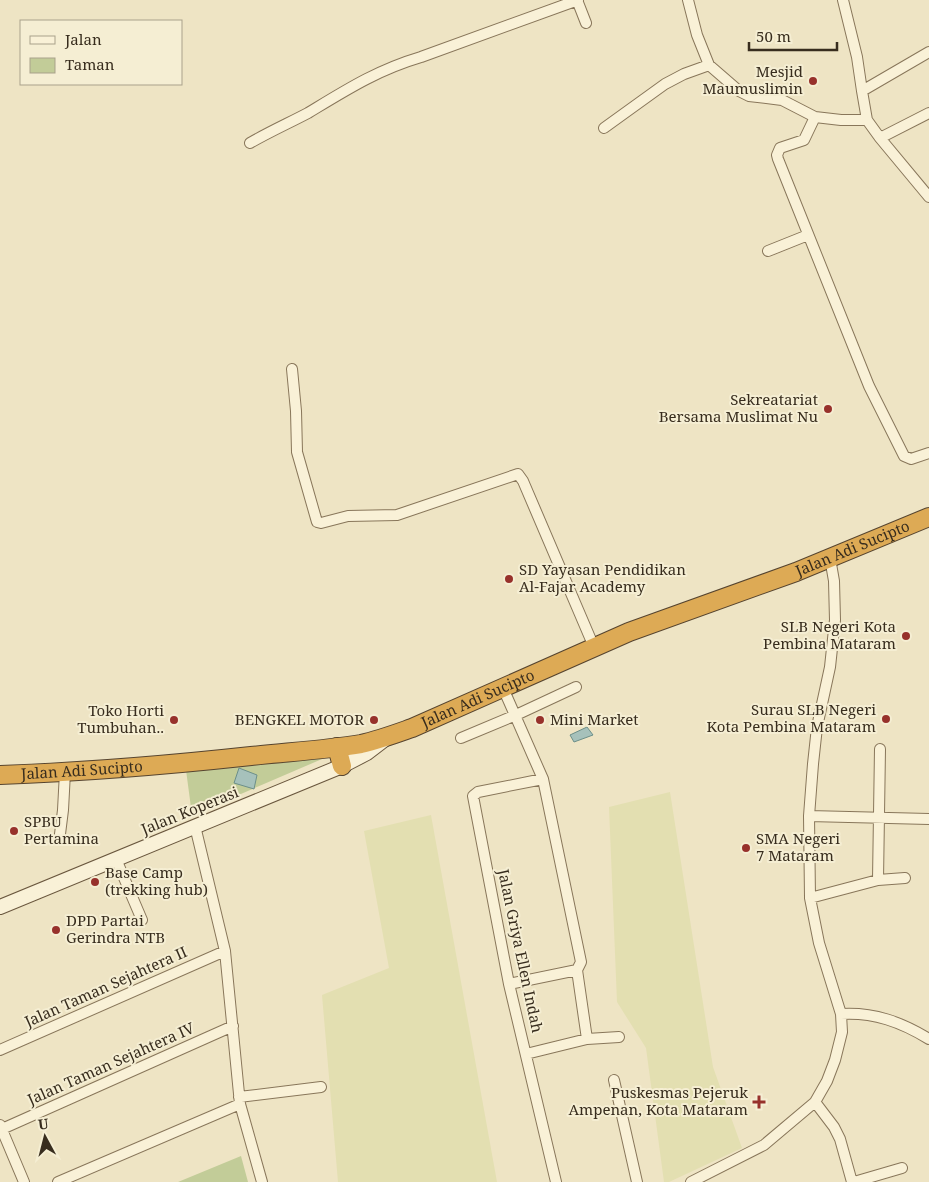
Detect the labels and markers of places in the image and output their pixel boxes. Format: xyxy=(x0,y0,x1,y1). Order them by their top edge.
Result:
place label: Mesjid Maumuslimin xyxy=(702,61,803,98)
marker: Mesjid Maumuslimin xyxy=(807,75,819,87)
place label: Sekreatariat Bersama Muslimat Nu xyxy=(659,389,818,426)
marker: Sekreatariat Bersama Muslimat Nu xyxy=(822,403,834,415)
place label: SD Yayasan Pendidikan Al-Fajar Academy xyxy=(519,559,686,596)
marker: SD Yayasan Pendidikan Al-Fajar Academy xyxy=(503,573,515,585)
place label: SLB Negeri Kota Pembina Mataram xyxy=(763,616,896,653)
marker: SLB Negeri Kota Pembina Mataram xyxy=(900,630,912,642)
place label: Surau SLB Negeri Kota Pembina Mataram xyxy=(707,699,876,736)
place label: Toko Horti Tumbuhan.. xyxy=(77,700,164,737)
place label: BENGKEL MOTOR xyxy=(235,709,364,729)
place label: Mini Market xyxy=(550,709,639,729)
marker: Surau SLB Negeri Kota Pembina Mataram xyxy=(880,713,892,725)
marker: Toko Horti Tumbuhan.. xyxy=(168,714,180,726)
marker: BENGKEL MOTOR xyxy=(368,714,380,726)
marker: Mini Market xyxy=(534,714,546,726)
place label: SPBU Pertamina xyxy=(24,811,99,848)
marker: SPBU Pertamina xyxy=(8,825,20,837)
place label: SMA Negeri 7 Mataram xyxy=(756,828,840,865)
marker: SMA Negeri 7 Mataram xyxy=(740,842,752,854)
place label: Base Camp (trekking hub) xyxy=(105,862,208,899)
marker: Base Camp (trekking hub) xyxy=(89,876,101,888)
place label: DPD Partai Gerindra NTB xyxy=(66,910,165,947)
marker: DPD Partai Gerindra NTB xyxy=(50,924,62,936)
place label: Puskesmas Pejeruk Ampenan, Kota Mataram xyxy=(568,1082,748,1119)
marker: Puskesmas Pejeruk Ampenan, Kota Mataram xyxy=(752,1095,766,1109)

